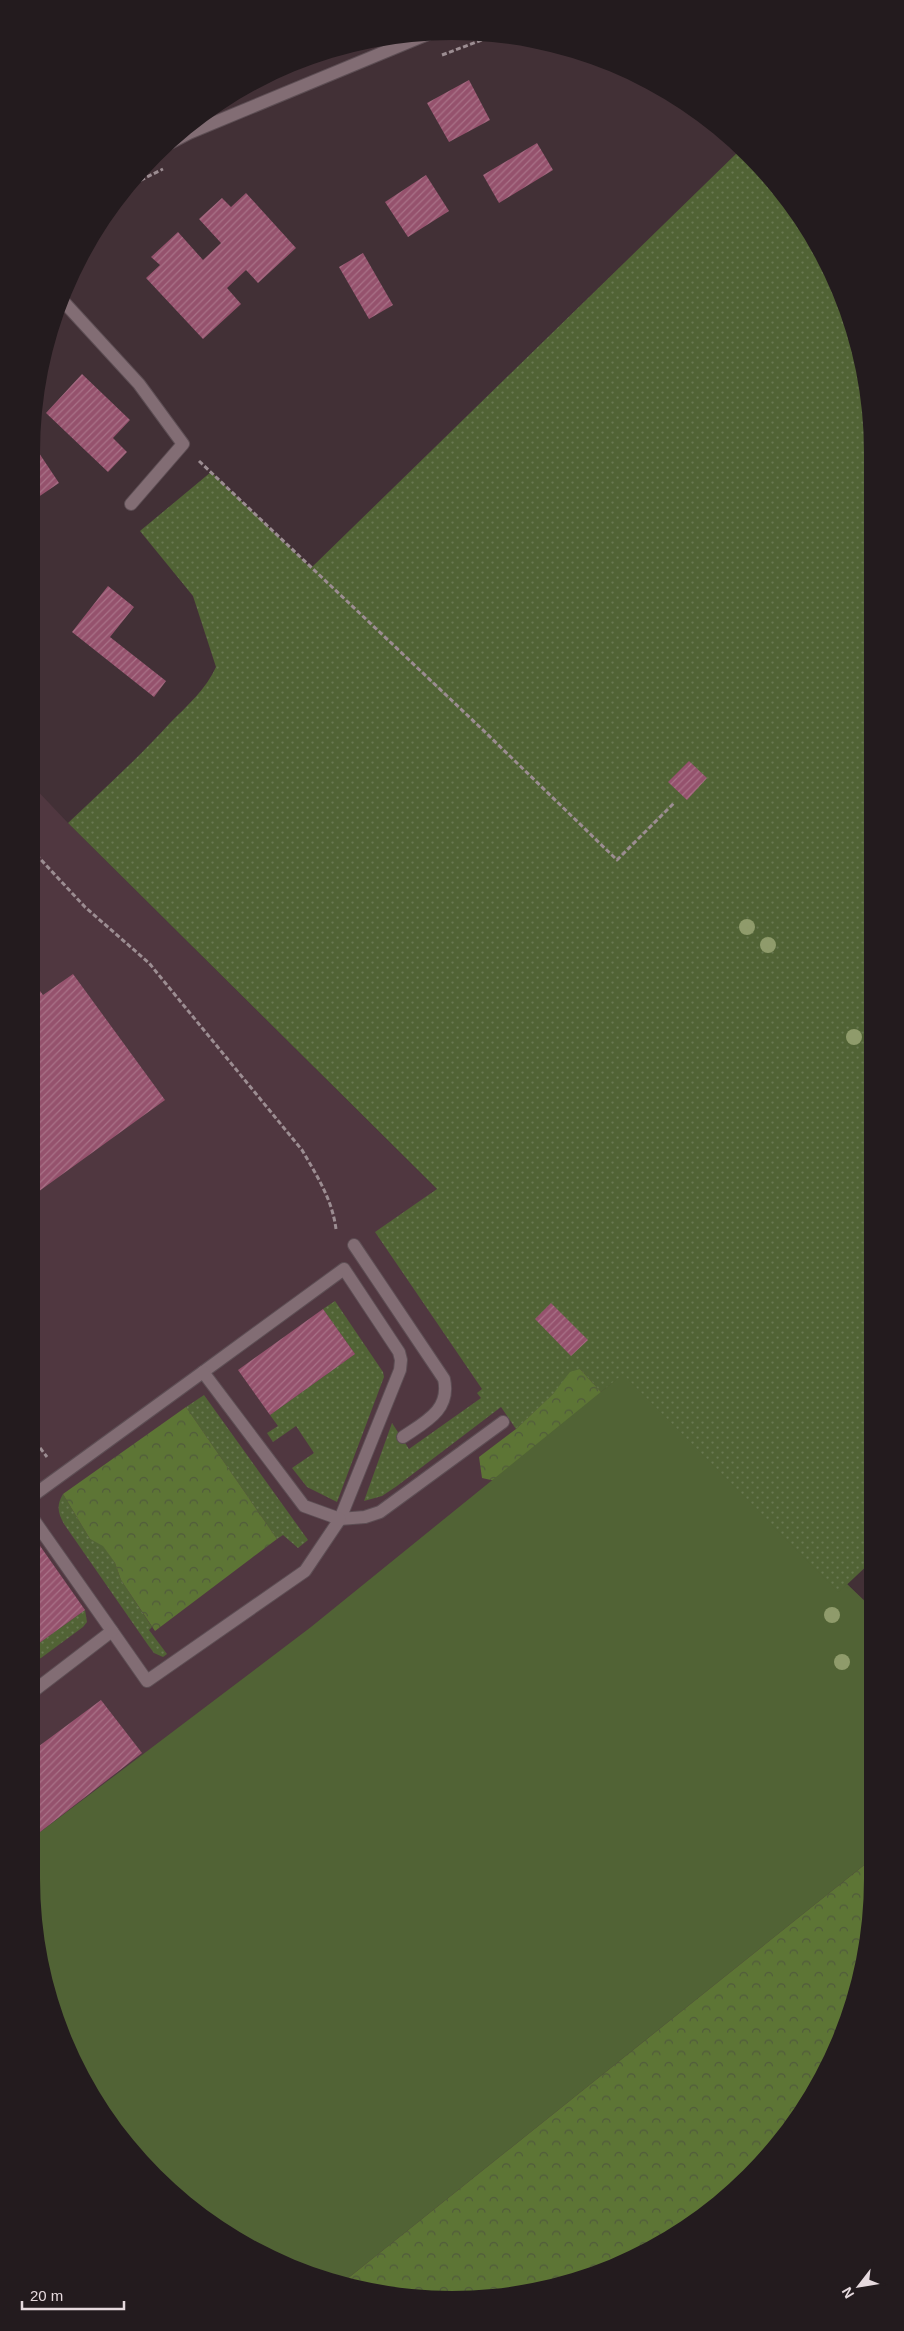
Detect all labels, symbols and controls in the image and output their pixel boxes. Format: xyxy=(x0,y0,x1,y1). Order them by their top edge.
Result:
north arrow xyxy=(834,2261,884,2311)
scale bar xyxy=(22,2278,125,2310)
text: N xyxy=(838,2284,857,2301)
text: 20 m xyxy=(30,2287,63,2304)

